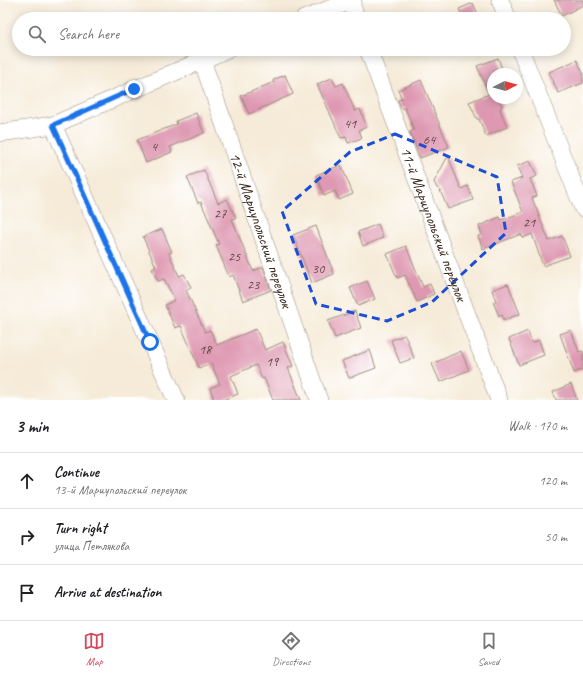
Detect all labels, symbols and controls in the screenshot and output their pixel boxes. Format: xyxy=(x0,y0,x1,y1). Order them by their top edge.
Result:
search box xyxy=(12,12,571,56)
icon: search xyxy=(26,23,48,45)
text: Search here xyxy=(58,25,119,44)
north arrow xyxy=(487,68,523,104)
route end xyxy=(125,80,143,98)
house number: 41 xyxy=(344,115,357,132)
house number: 64 xyxy=(423,131,437,148)
house number: 4 xyxy=(151,138,159,155)
street label: 11-й Мариупольский переулок xyxy=(396,144,472,306)
street label: 12-й Мариупольский переулок xyxy=(225,150,297,313)
house number: 27 xyxy=(214,205,227,222)
house number: 21 xyxy=(523,214,536,231)
house number: 25 xyxy=(228,248,241,265)
house number: 30 xyxy=(312,260,326,277)
house number: 23 xyxy=(247,276,261,293)
route start xyxy=(141,333,159,351)
house number: 18 xyxy=(199,341,213,358)
house number: 19 xyxy=(266,353,280,370)
text: 3 min xyxy=(16,416,49,437)
text: Walk · 170 m xyxy=(508,418,567,434)
text: Continue xyxy=(54,463,99,482)
icon: ahead xyxy=(16,470,38,492)
text: 120 m xyxy=(539,473,567,489)
text: 13-й Мариупольский переулок xyxy=(54,482,186,498)
text: Turn right xyxy=(54,519,107,538)
icon: right xyxy=(16,526,38,548)
text: 50 m xyxy=(545,529,567,545)
text: улица Петлякова xyxy=(54,538,129,554)
icon: arrive xyxy=(16,582,38,604)
text: Arrive at destination xyxy=(54,583,161,602)
tab: Map xyxy=(83,630,105,668)
tab: Directions xyxy=(272,630,311,668)
tab: Saved xyxy=(478,630,500,668)

